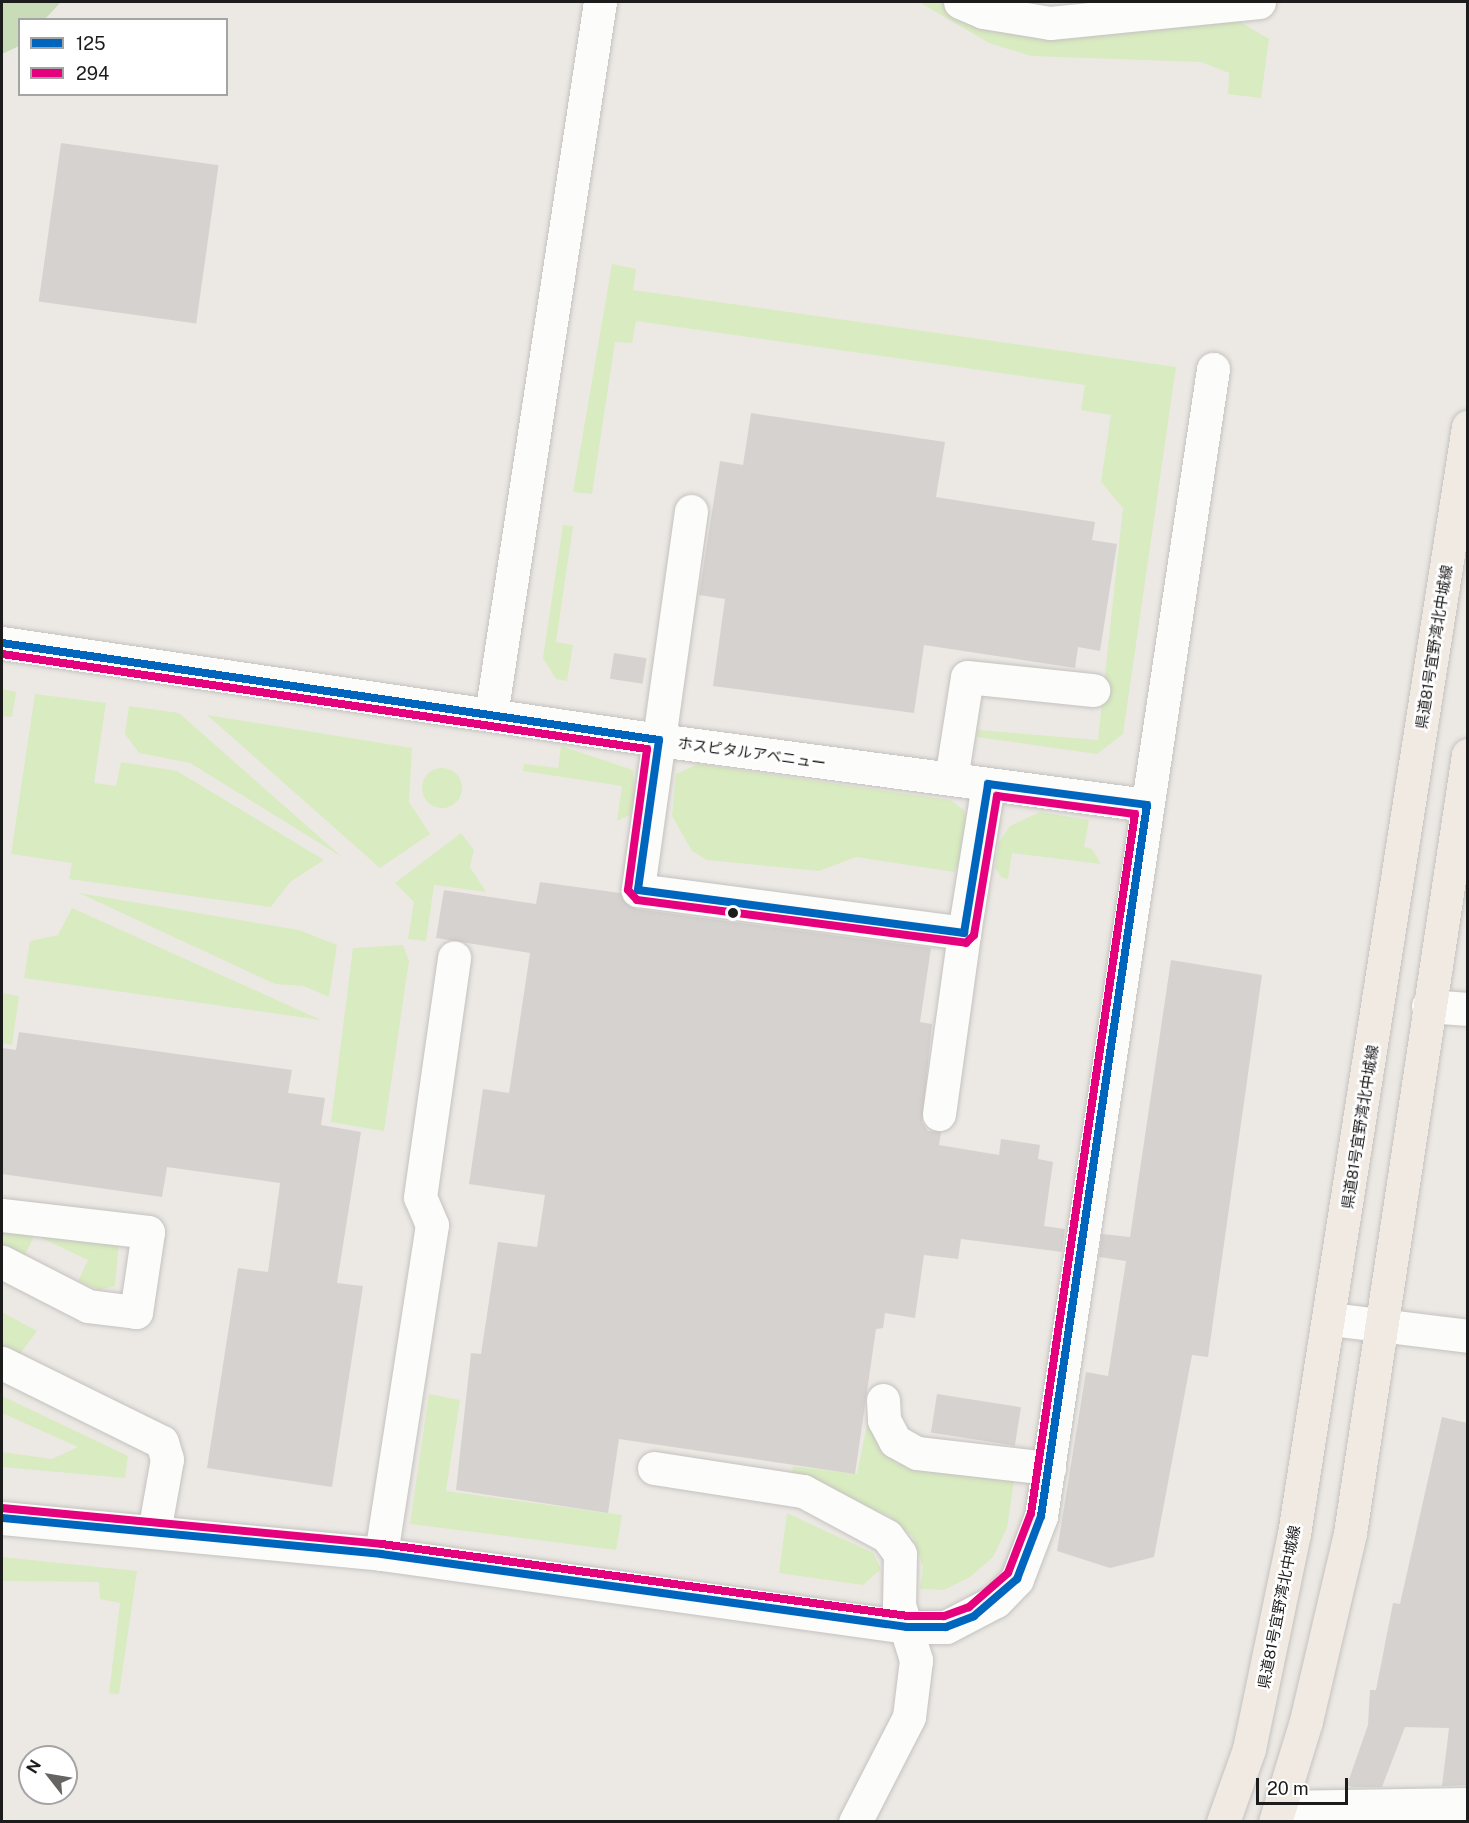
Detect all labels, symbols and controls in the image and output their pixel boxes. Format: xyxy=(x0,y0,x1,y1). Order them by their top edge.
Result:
legend xyxy=(18,18,228,96)
text: 125 xyxy=(76,33,106,54)
text: 294 xyxy=(76,63,109,84)
street label: 県道81号宜野湾北中城線 xyxy=(1412,564,1456,730)
street label: ホスピタルアベニュー xyxy=(676,734,828,772)
unlabelled marker xyxy=(727,907,739,919)
street label: 県道81号宜野湾北中城線 xyxy=(1338,1044,1382,1210)
street label: 県道81号宜野湾北中城線 xyxy=(1254,1524,1304,1690)
north arrow xyxy=(18,1745,78,1805)
text: N xyxy=(22,1756,45,1777)
scale bar xyxy=(1259,1766,1350,1804)
text: 20 m xyxy=(1267,1778,1309,1799)

